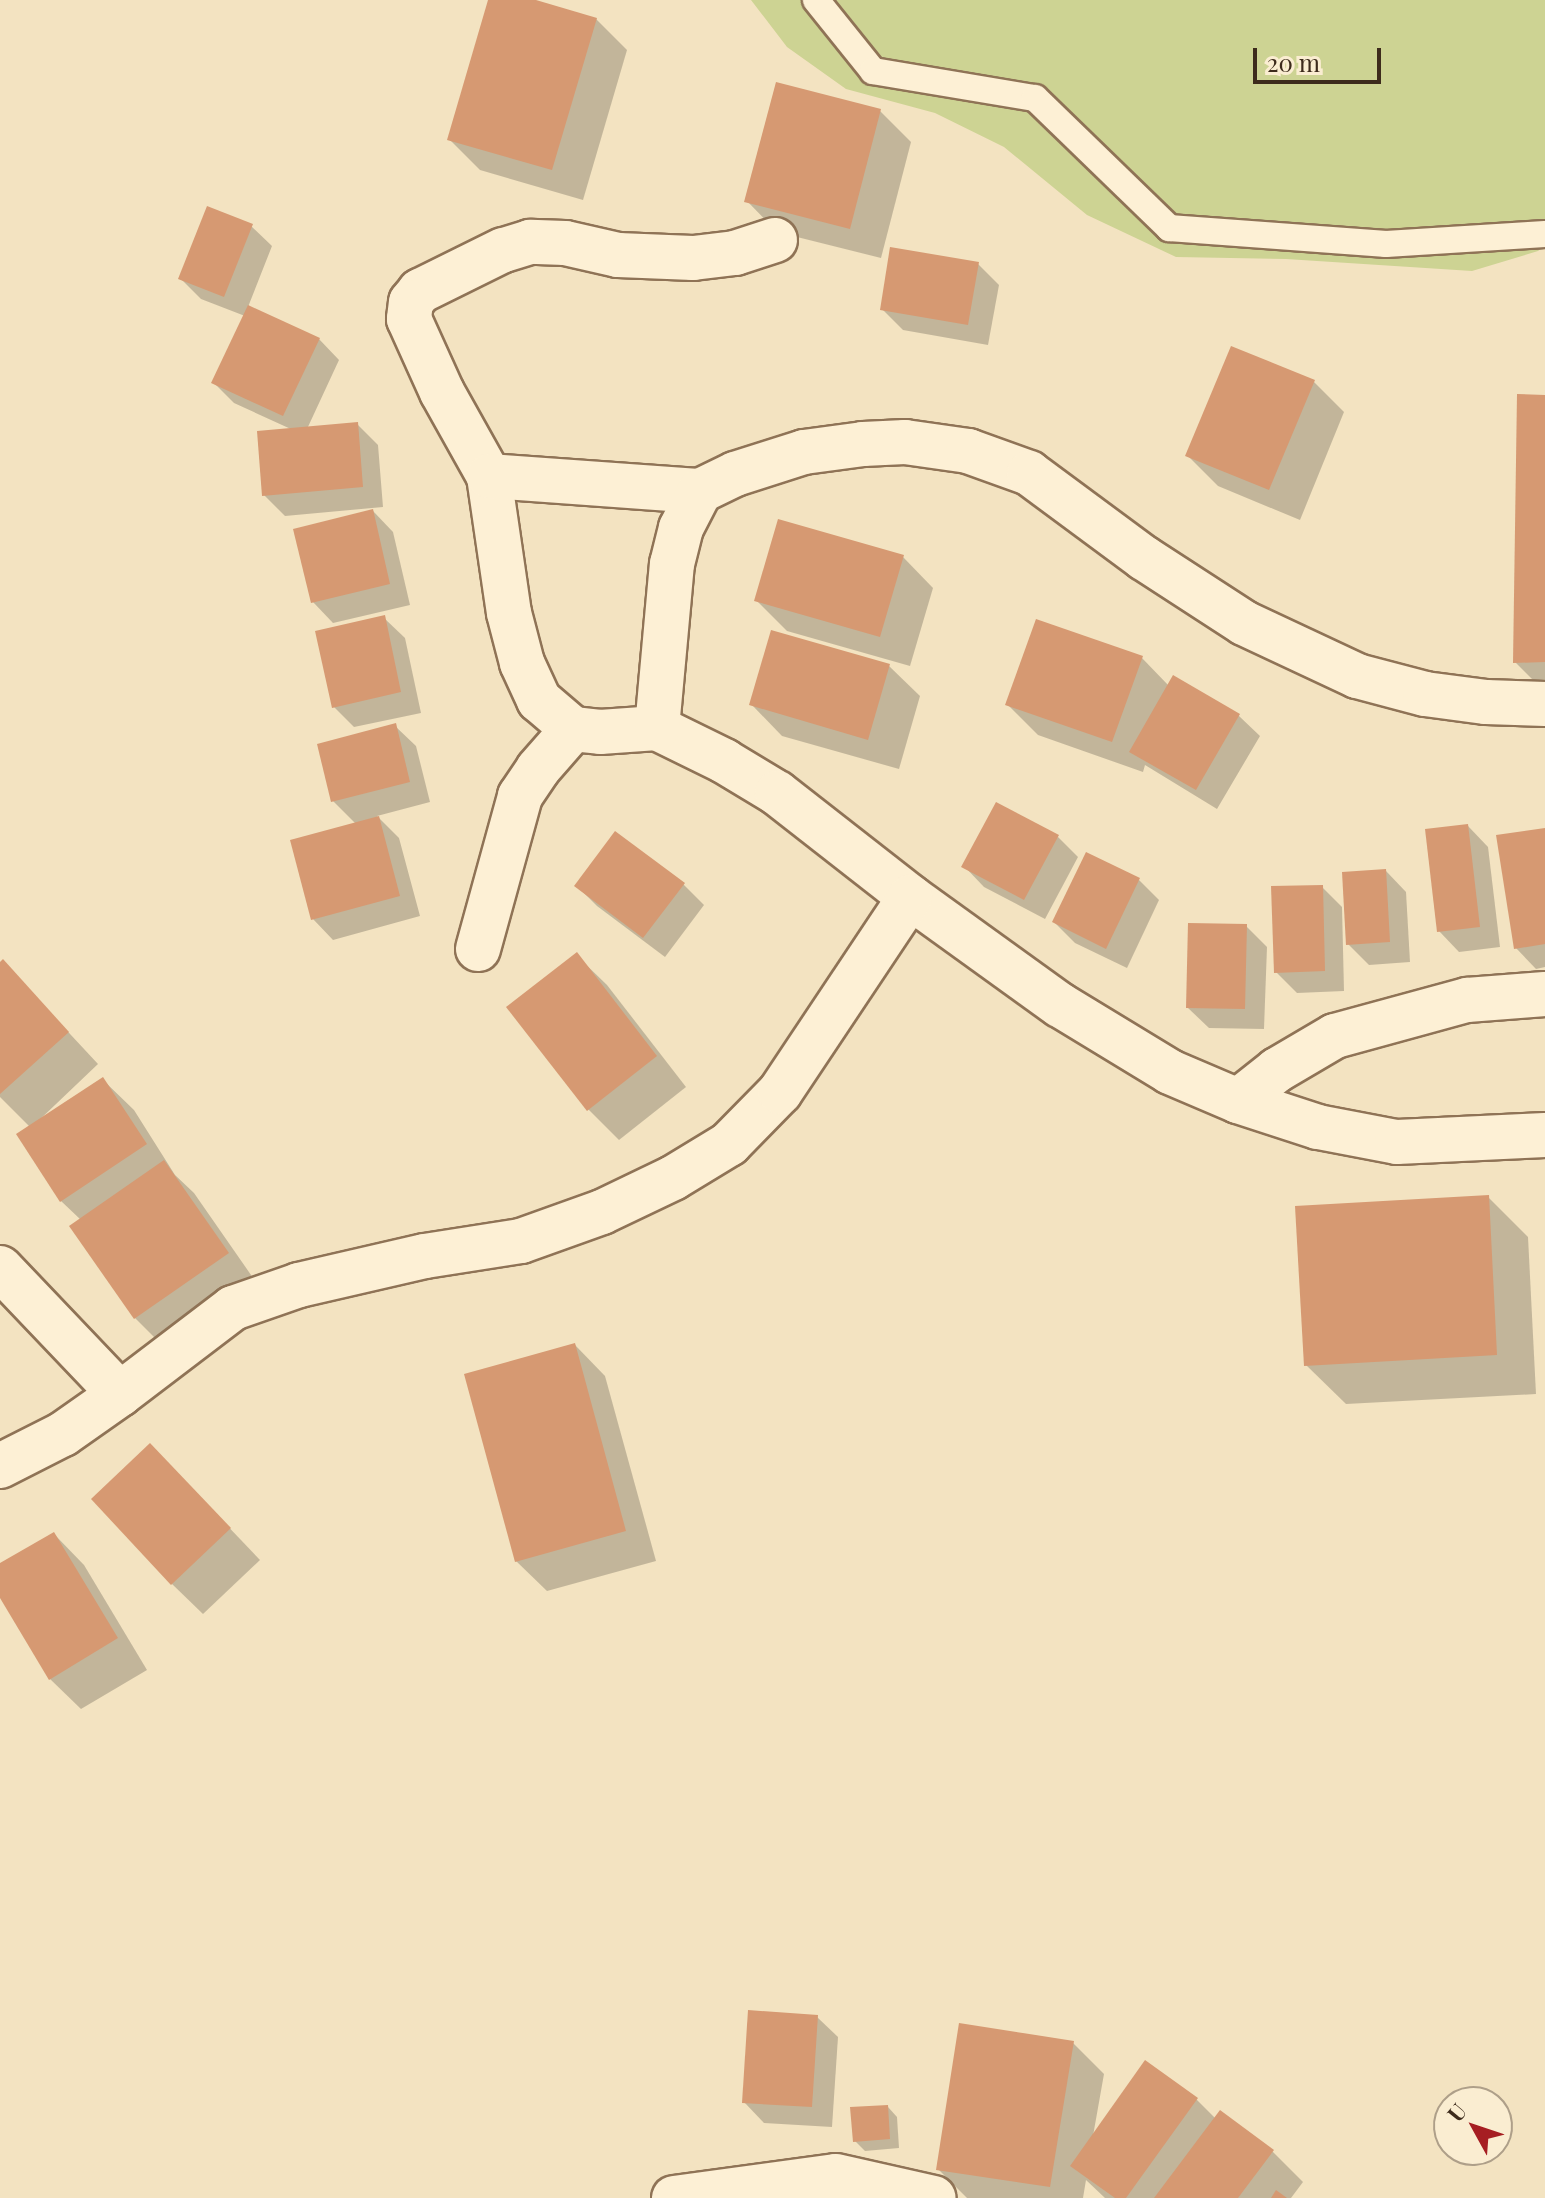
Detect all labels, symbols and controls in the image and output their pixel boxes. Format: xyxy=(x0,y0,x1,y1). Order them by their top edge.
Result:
scale bar xyxy=(1257,32,1385,82)
text: 20 m xyxy=(1267,46,1320,78)
north arrow xyxy=(1433,2086,1513,2166)
text: U xyxy=(1440,2096,1473,2127)

